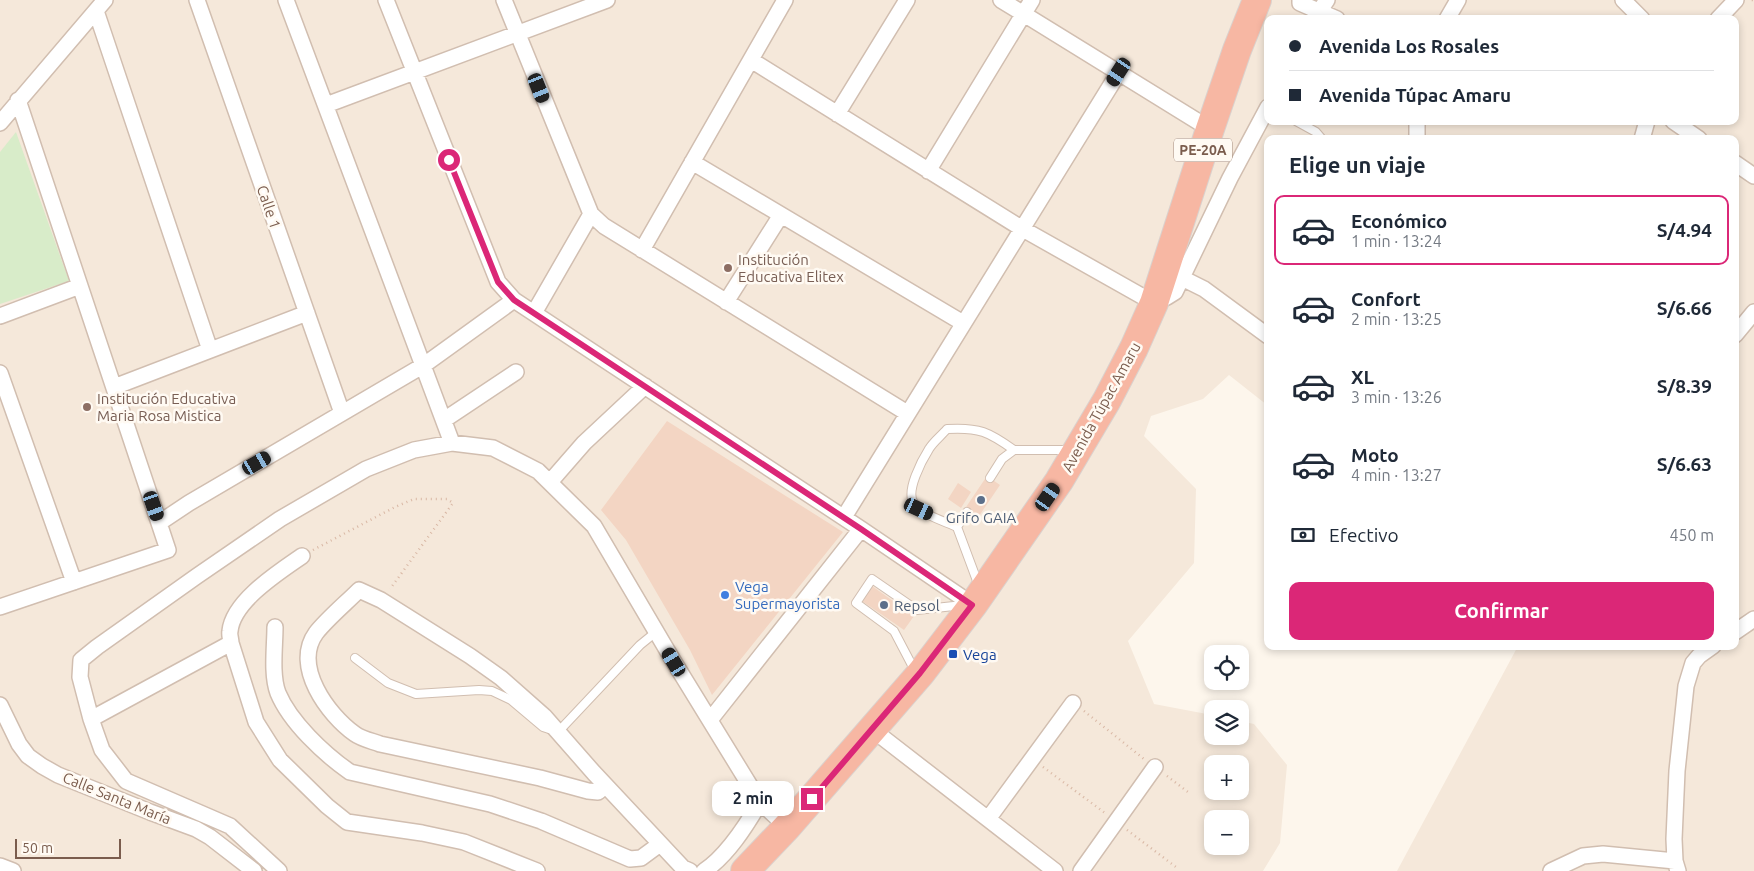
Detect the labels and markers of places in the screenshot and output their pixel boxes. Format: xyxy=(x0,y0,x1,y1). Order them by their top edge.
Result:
place label: Institución Educativa Elitex xyxy=(738,251,844,285)
marker: Institución Educativa Elitex xyxy=(722,262,734,274)
place label: Institución Educativa Maria Rosa Mistica xyxy=(97,390,236,424)
marker: Institución Educativa Maria Rosa Mistica xyxy=(81,401,93,413)
marker: Grifo GAIA xyxy=(975,494,987,506)
place label: Grifo GAIA xyxy=(946,509,1016,526)
place label: Vega Supermayorista xyxy=(735,578,840,612)
marker: Vega Supermayorista xyxy=(719,589,731,601)
place label: Repsol xyxy=(894,597,940,614)
marker: Repsol xyxy=(878,599,890,611)
place label: Vega xyxy=(963,646,997,663)
marker: Vega xyxy=(947,648,959,660)

